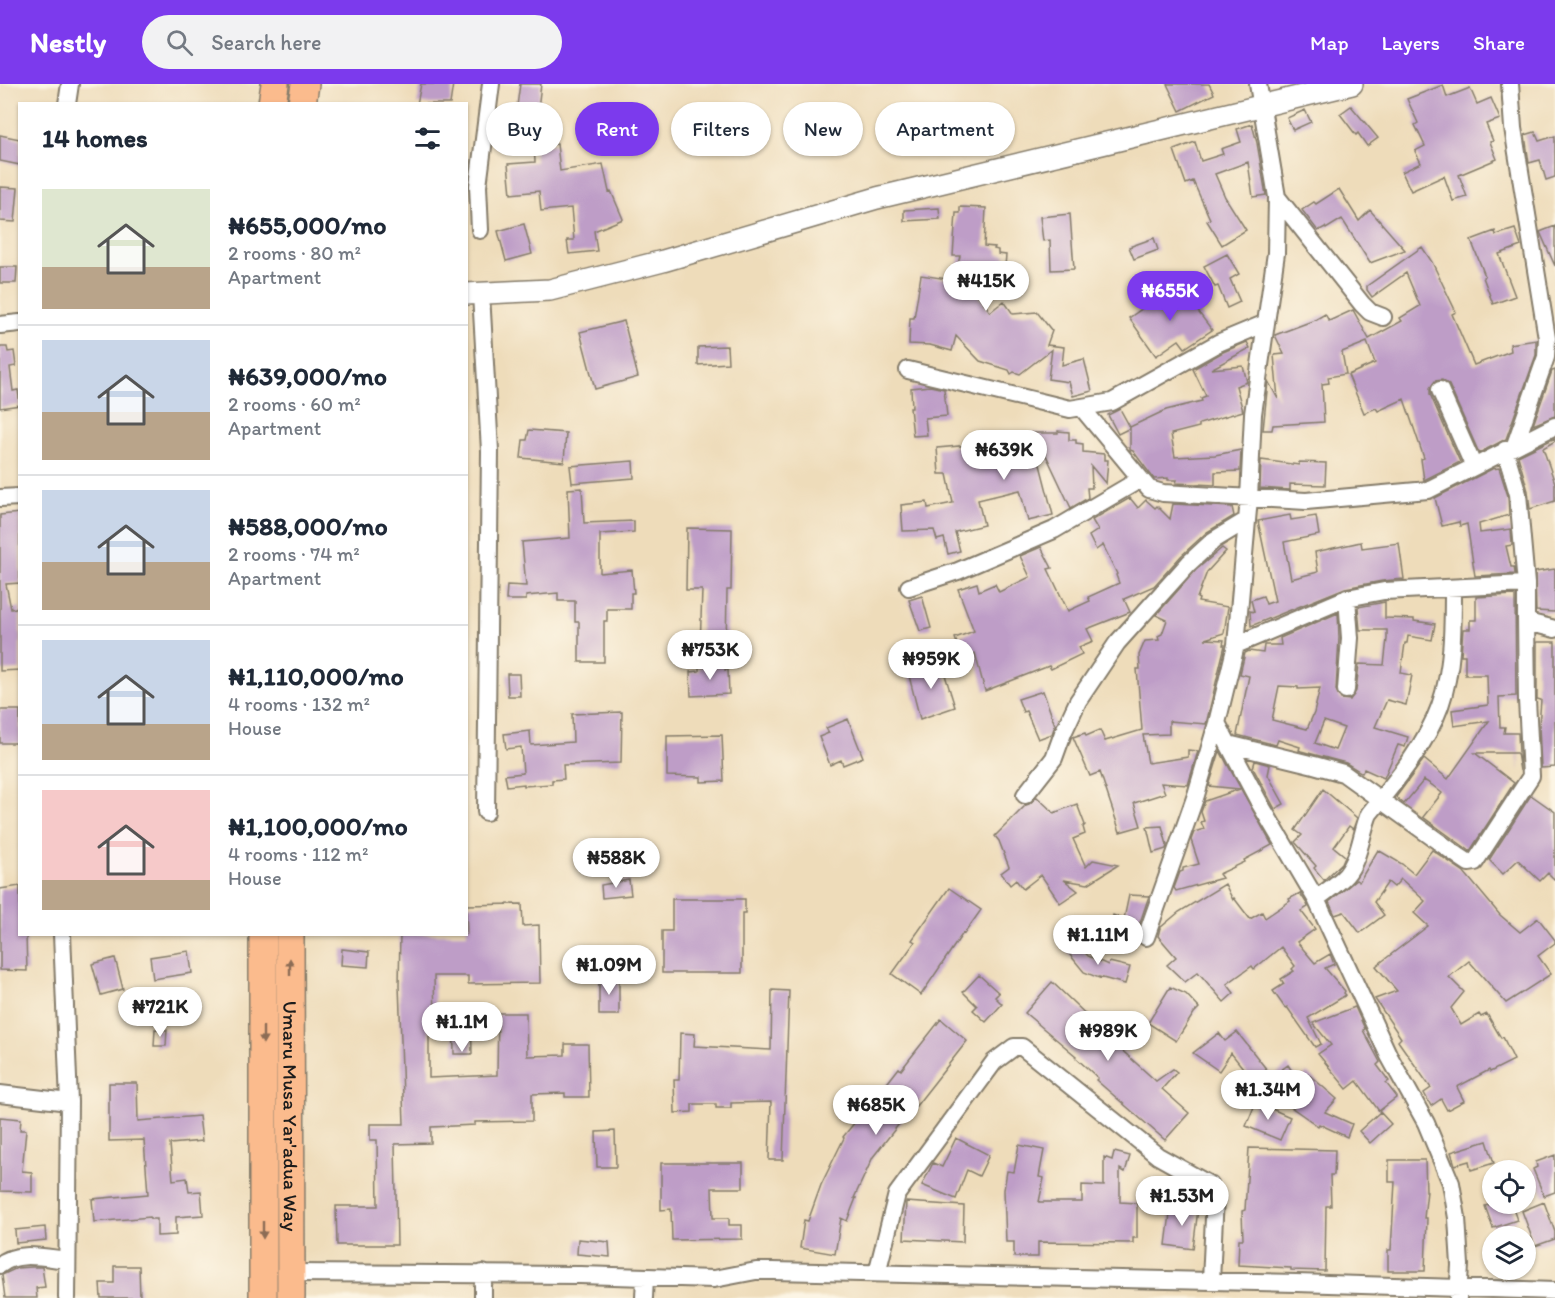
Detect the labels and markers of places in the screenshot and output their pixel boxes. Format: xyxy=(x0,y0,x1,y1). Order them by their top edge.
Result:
pin: ₦415K xyxy=(944,261,1028,312)
pin: ₦655K xyxy=(1128,271,1212,322)
pin: ₦639K xyxy=(962,430,1046,481)
pin: ₦753K xyxy=(668,630,752,681)
pin: ₦959K xyxy=(889,639,973,690)
pin: ₦588K xyxy=(574,838,658,889)
pin: ₦1.11M xyxy=(1049,915,1147,966)
pin: ₦1.09M xyxy=(560,945,658,996)
pin: ₦721K xyxy=(118,987,202,1038)
pin: ₦1.1M xyxy=(420,1002,504,1053)
pin: ₦989K xyxy=(1066,1011,1150,1062)
pin: ₦1.34M xyxy=(1219,1070,1317,1121)
pin: ₦685K xyxy=(834,1085,918,1136)
pin: ₦1.53M xyxy=(1133,1176,1231,1227)

